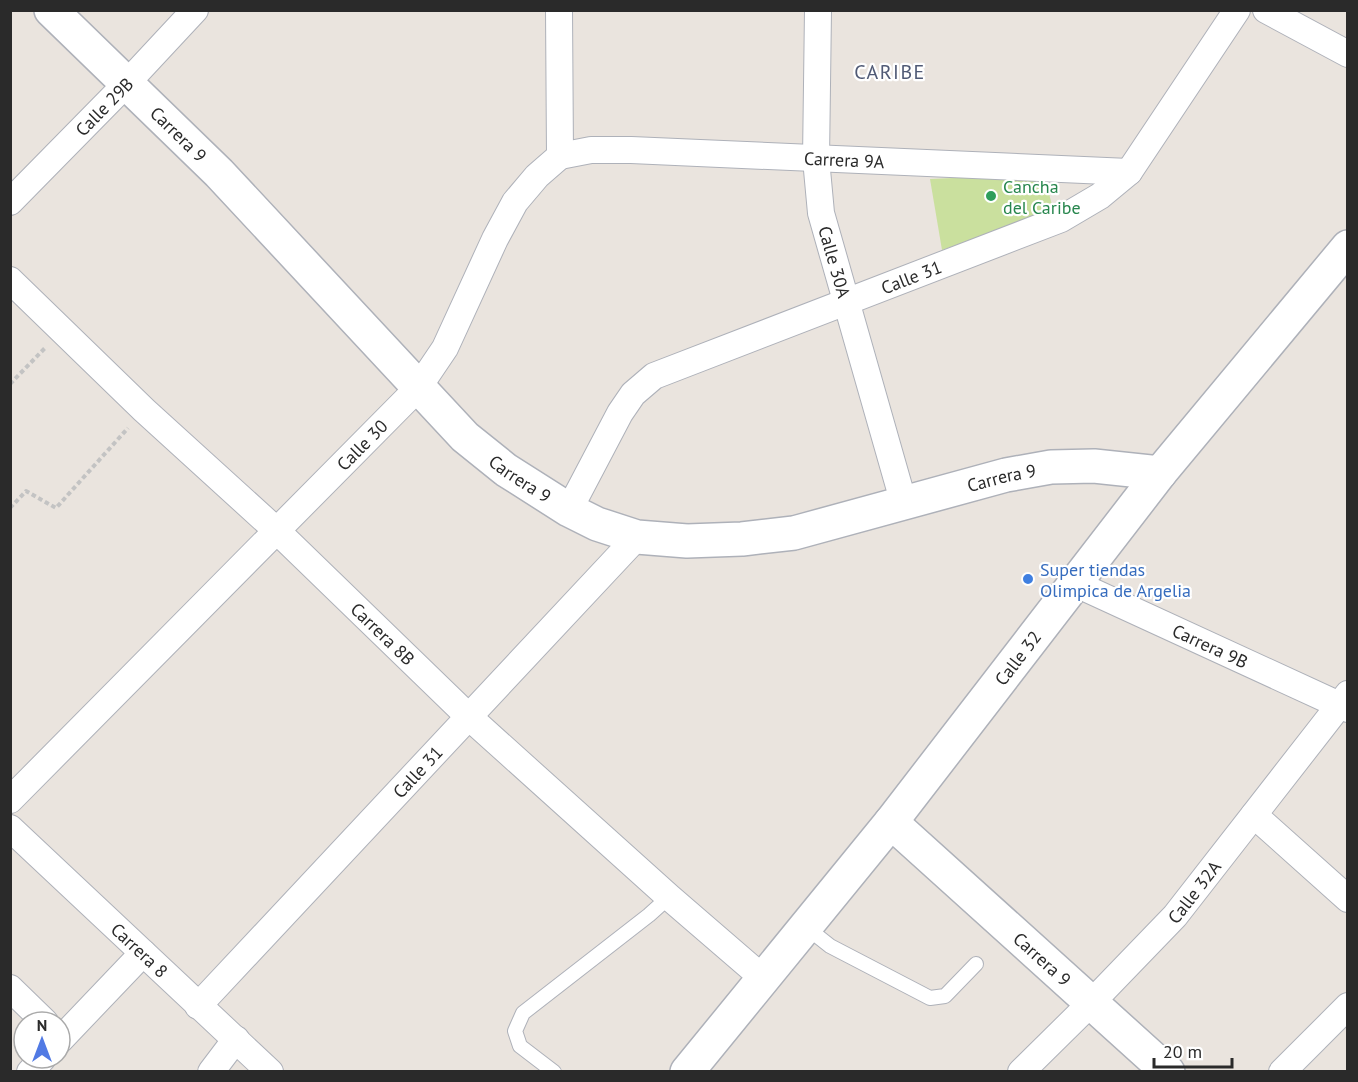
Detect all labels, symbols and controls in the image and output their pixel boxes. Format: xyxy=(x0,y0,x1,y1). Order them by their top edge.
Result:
district label: CARIBE xyxy=(854,59,926,85)
street label: Calle 29B xyxy=(70,72,138,141)
street label: Carrera 9 xyxy=(146,101,212,167)
street label: Carrera 9A xyxy=(803,146,885,173)
place label: Cancha del Caribe xyxy=(1003,175,1081,219)
marker: Cancha del Caribe xyxy=(984,189,998,203)
street label: Calle 30A xyxy=(814,223,856,301)
street label: Calle 31 xyxy=(878,255,945,299)
street label: Calle 30 xyxy=(331,414,392,475)
street label: Carrera 9 xyxy=(484,449,556,507)
street label: Carrera 9 xyxy=(964,458,1038,497)
place label: Super tiendas Olimpica de Argelia xyxy=(1040,558,1191,602)
marker: Super tiendas Olimpica de Argelia xyxy=(1021,572,1035,586)
street label: Carrera 8B xyxy=(346,597,420,670)
street label: Carrera 9B xyxy=(1169,618,1252,673)
street label: Calle 32 xyxy=(989,626,1046,690)
street label: Calle 31 xyxy=(387,741,447,803)
street label: Calle 32A xyxy=(1163,855,1226,928)
street label: Carrera 8 xyxy=(106,917,173,982)
street label: Carrera 9 xyxy=(1009,927,1076,991)
north arrow xyxy=(12,1010,72,1070)
text: N xyxy=(37,1015,47,1035)
scale bar xyxy=(1154,1031,1232,1069)
text: 20 m xyxy=(1163,1040,1202,1063)

